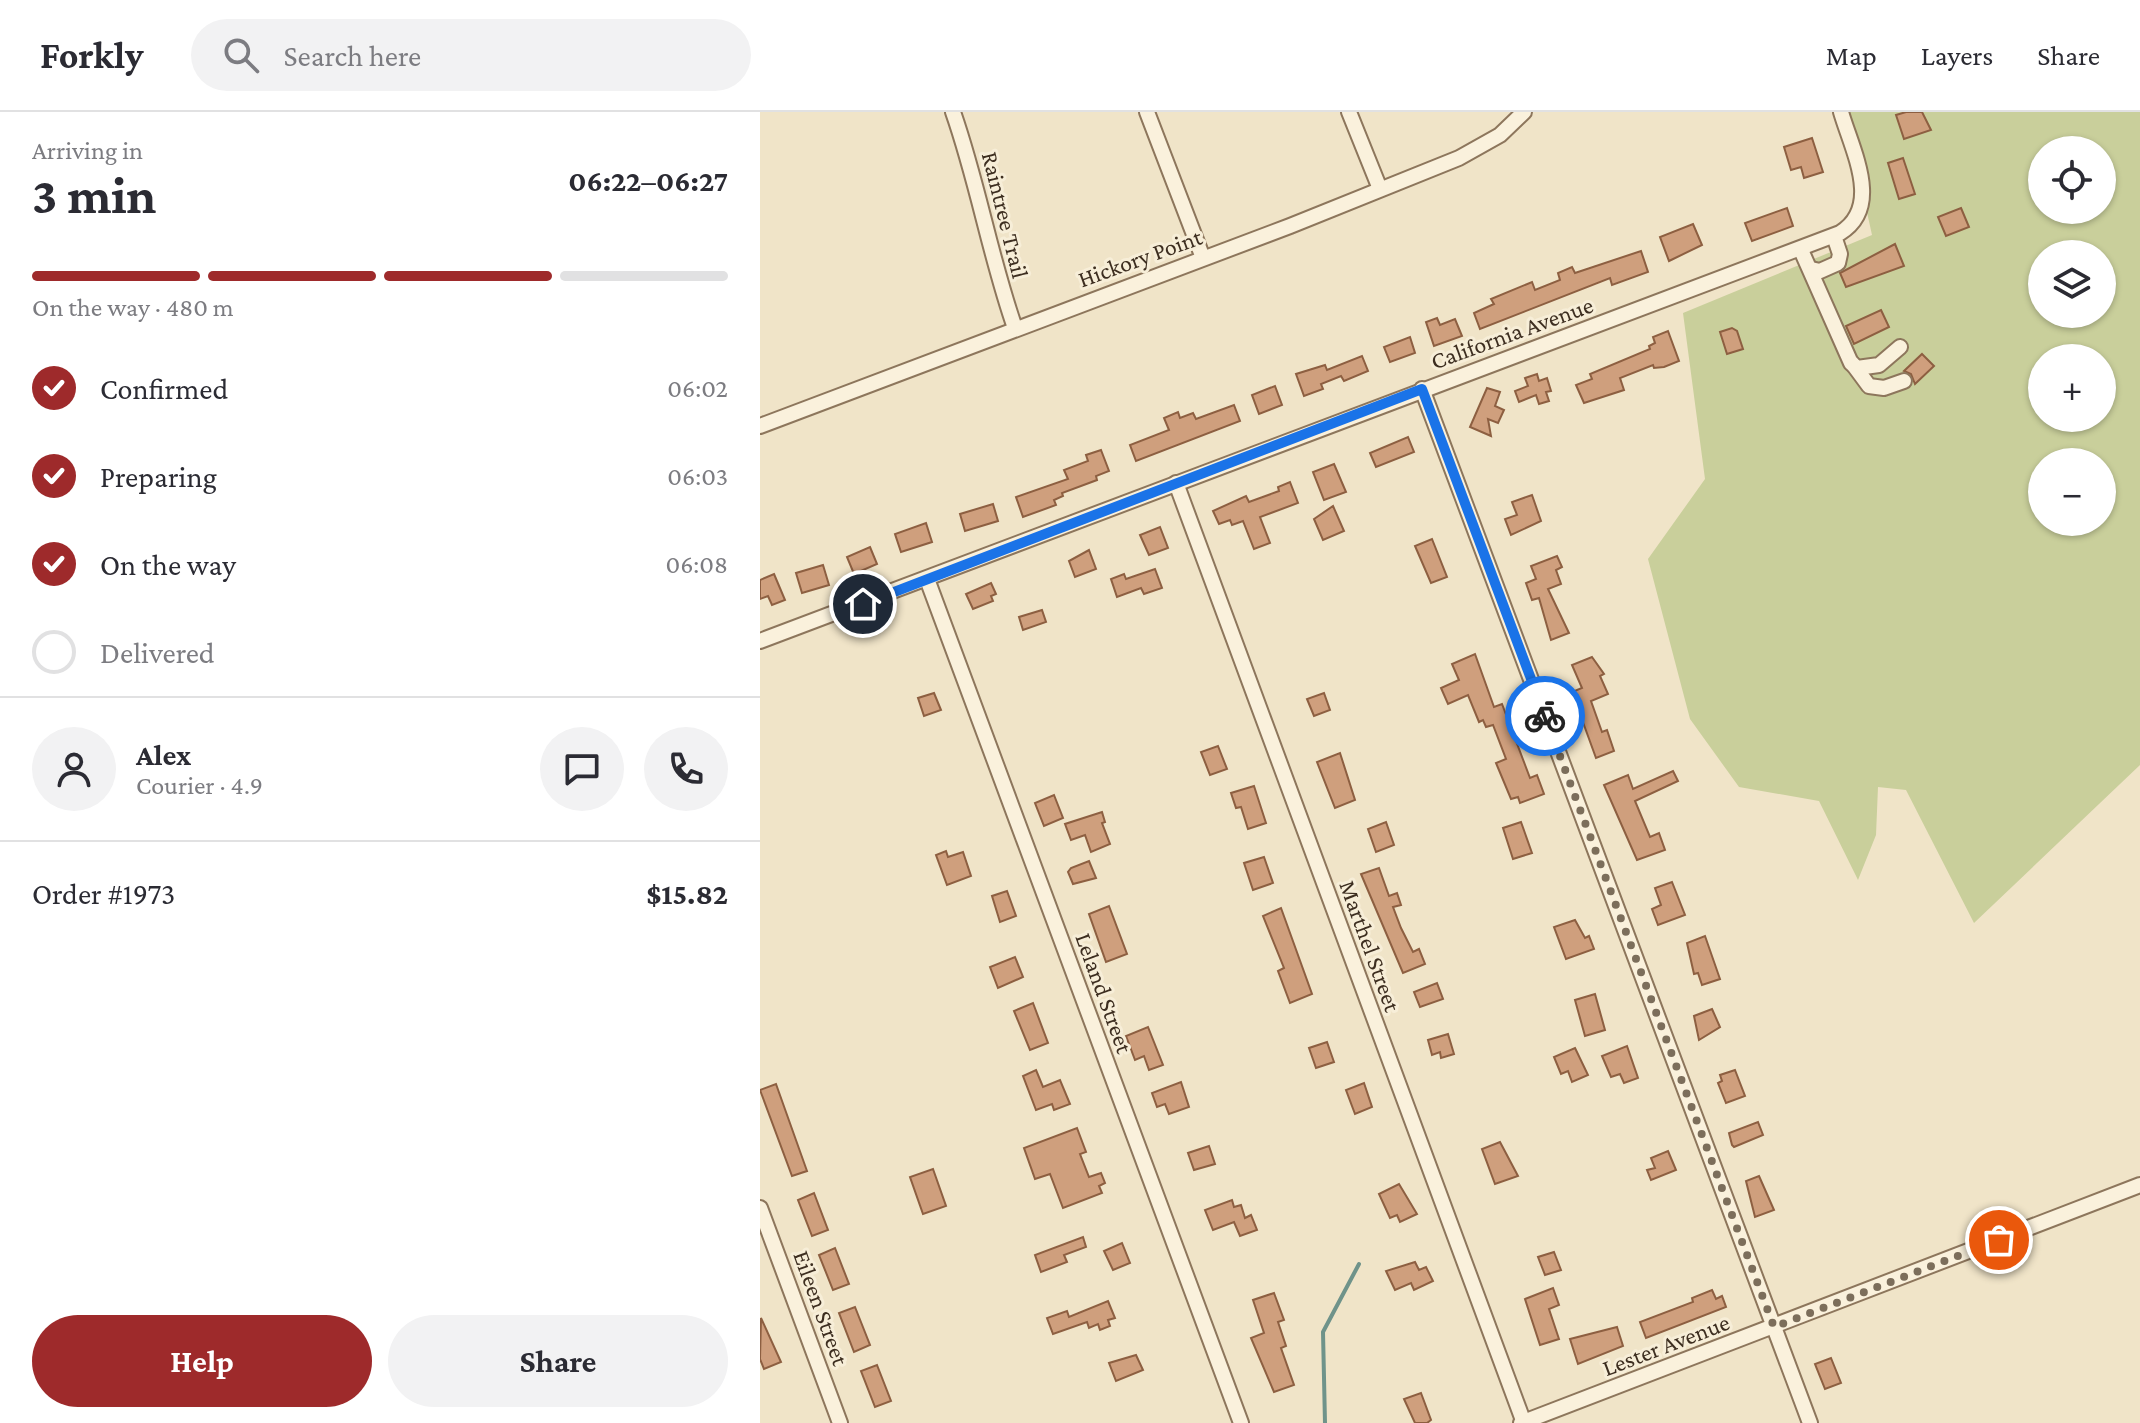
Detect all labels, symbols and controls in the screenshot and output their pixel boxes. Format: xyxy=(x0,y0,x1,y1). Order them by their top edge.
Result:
search box xyxy=(191,19,751,91)
icon: search xyxy=(219,33,263,77)
text: Forkly xyxy=(40,34,143,76)
text: Search here xyxy=(283,39,421,72)
text: Map xyxy=(1826,40,1877,71)
text: Layers xyxy=(1921,40,1993,71)
text: Share xyxy=(2037,40,2100,71)
text: Arriving in xyxy=(32,136,143,165)
map controls xyxy=(2028,136,2116,536)
button: locate xyxy=(2028,136,2116,224)
street label: Raintree Trail xyxy=(977,149,1034,281)
text: 06:22–06:27 xyxy=(568,164,728,197)
text: 3 min xyxy=(32,166,156,224)
street label: Hickory Point xyxy=(1074,222,1206,292)
button: layers xyxy=(2028,240,2116,328)
street label: California Avenue xyxy=(1427,291,1597,374)
text: On the way · 480 m xyxy=(32,293,234,322)
button: + xyxy=(2028,344,2116,432)
icon: check xyxy=(32,366,76,410)
text: Confirmed xyxy=(100,372,228,405)
text: 06:02 xyxy=(667,374,728,403)
button: − xyxy=(2028,448,2116,536)
icon: check xyxy=(32,454,76,498)
text: Preparing xyxy=(100,460,217,493)
text: 06:03 xyxy=(667,462,728,491)
icon: check xyxy=(32,542,76,586)
text: On the way xyxy=(100,548,236,581)
text: 06:08 xyxy=(665,550,728,579)
pin xyxy=(829,570,897,638)
icon: home xyxy=(841,582,885,626)
text: Delivered xyxy=(100,636,215,669)
courier xyxy=(1505,676,1585,756)
icon: bike xyxy=(1523,694,1567,738)
button: person xyxy=(32,727,116,811)
button: chat xyxy=(540,727,624,811)
button: phone xyxy=(644,727,728,811)
text: Alex xyxy=(136,738,191,771)
text: Courier · 4.9 xyxy=(136,771,263,800)
street label: Marthel Street xyxy=(1334,876,1407,1016)
text: Order #1973 xyxy=(32,877,175,910)
text: $15.82 xyxy=(646,877,728,910)
street label: Leland Street xyxy=(1070,929,1139,1058)
pin xyxy=(1965,1206,2033,1274)
icon: bag xyxy=(1977,1218,2021,1262)
street label: Eileen Street xyxy=(788,1247,855,1370)
street label: Lester Avenue xyxy=(1598,1308,1733,1381)
button: Help xyxy=(32,1315,372,1407)
button: Share xyxy=(388,1315,728,1407)

